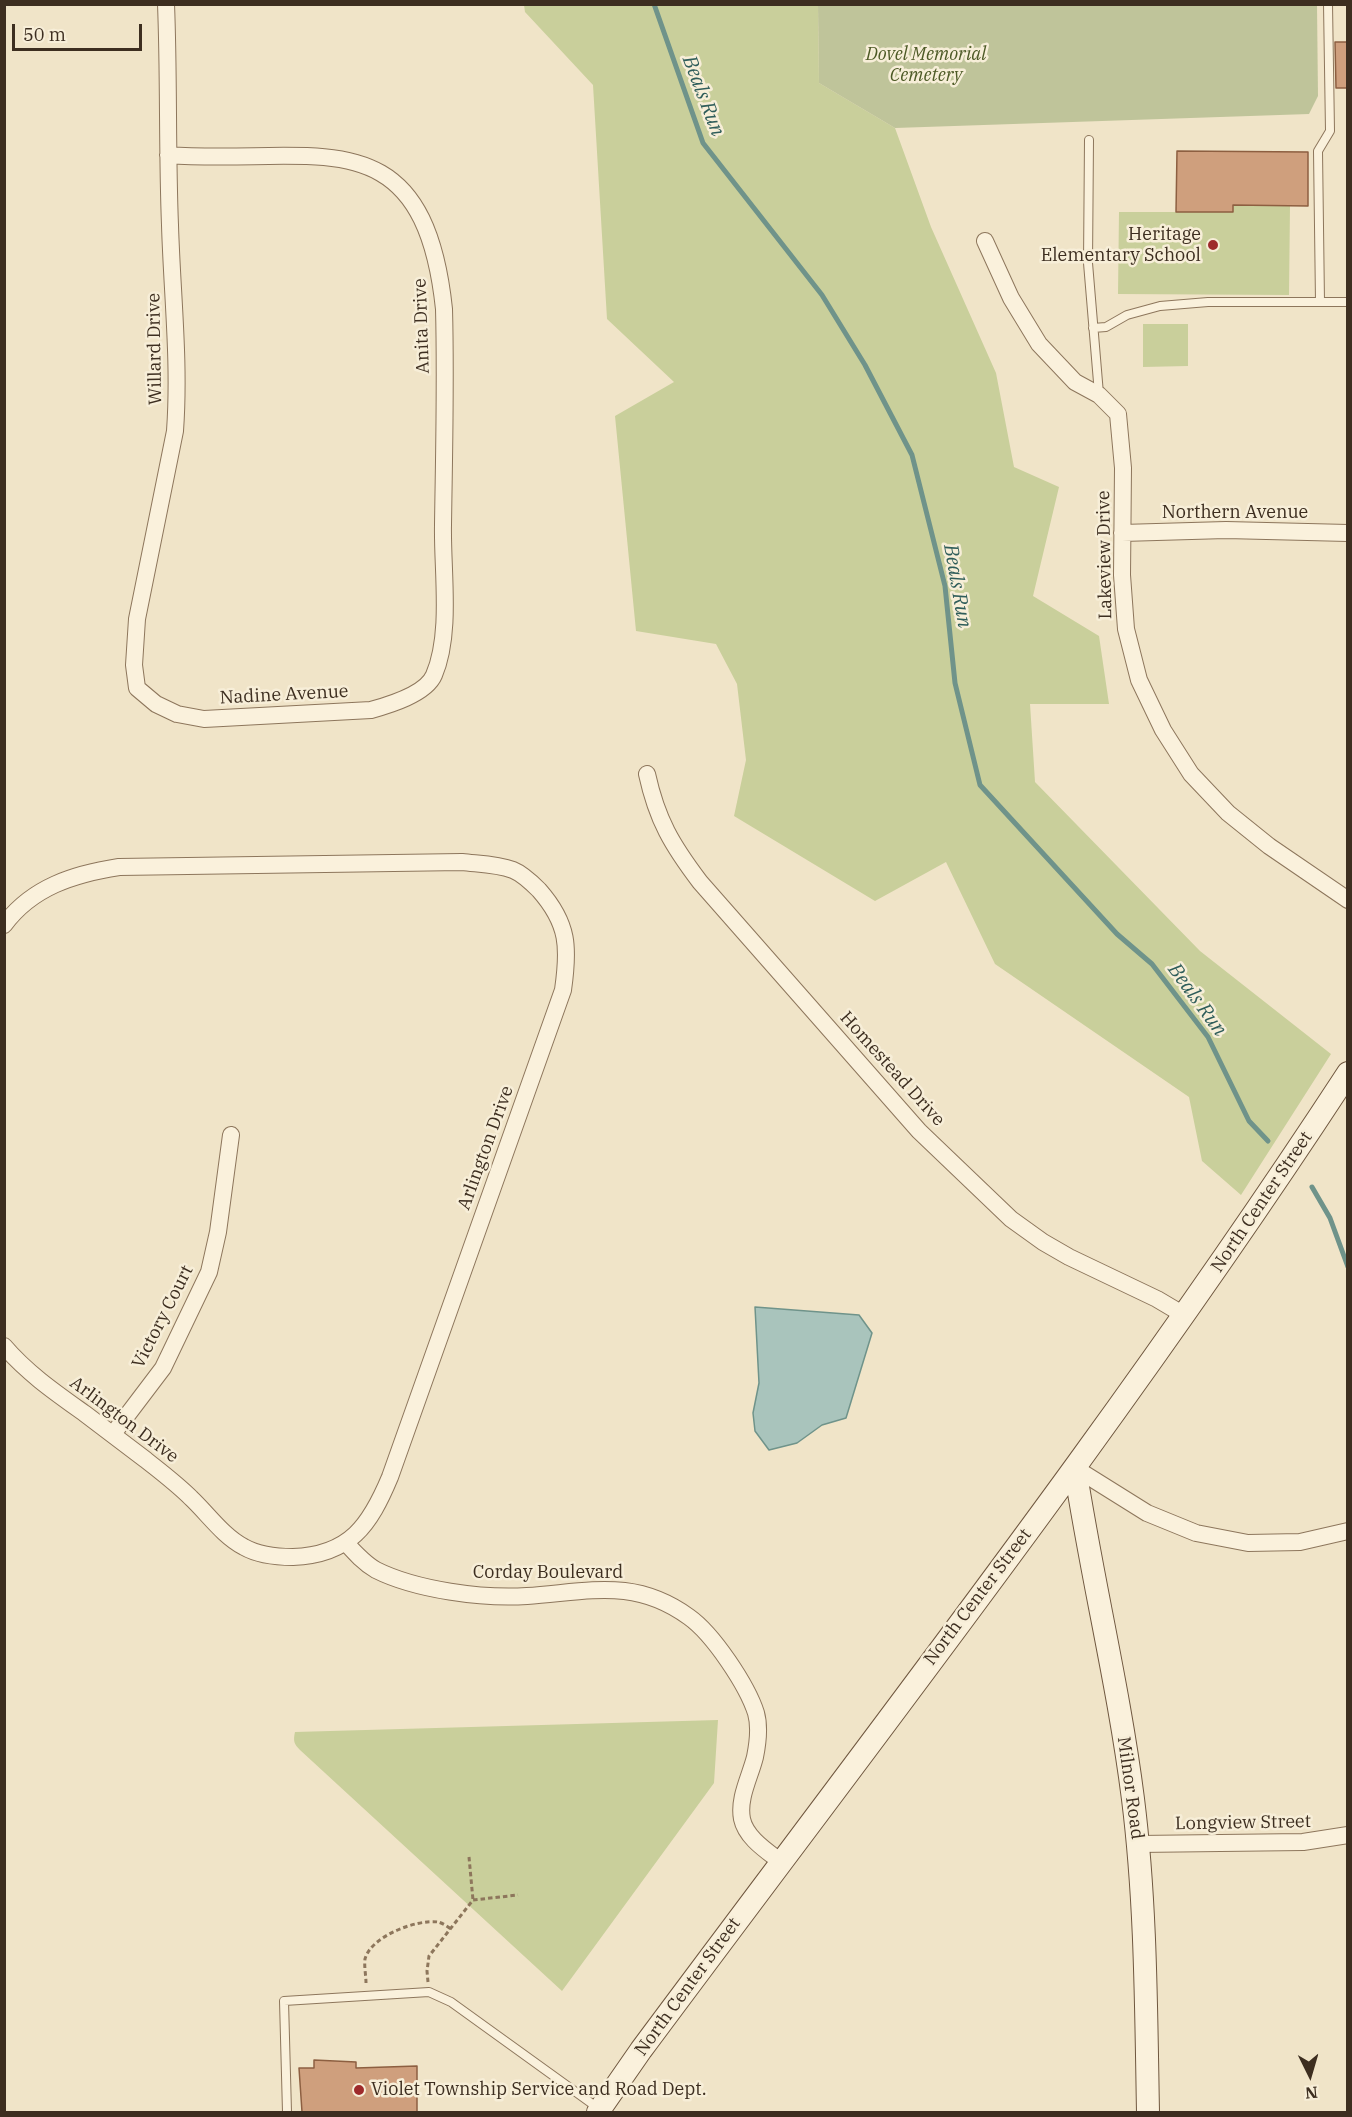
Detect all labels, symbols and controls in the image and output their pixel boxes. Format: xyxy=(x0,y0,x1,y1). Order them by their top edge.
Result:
scale bar xyxy=(15,12,146,50)
text: 50 m xyxy=(23,23,66,46)
park label: Dovel Memorial Cemetery xyxy=(866,44,986,86)
water label: Beals Run xyxy=(677,52,729,140)
place label: Heritage Elementary School xyxy=(1041,224,1201,266)
marker: Heritage Elementary School xyxy=(1206,238,1220,252)
street label: Anita Drive xyxy=(410,278,434,374)
street label: Willard Drive xyxy=(143,293,167,405)
street label: Lakeview Drive xyxy=(1093,490,1117,620)
street label: Northern Avenue xyxy=(1162,502,1308,524)
water label: Beals Run xyxy=(938,542,976,630)
street label: Nadine Avenue xyxy=(219,681,349,709)
water label: Beals Run xyxy=(1162,959,1232,1041)
street label: Homestead Drive xyxy=(835,1007,949,1131)
street label: Arlington Drive xyxy=(454,1083,518,1213)
street label: North Center Street xyxy=(1207,1127,1317,1277)
street label: Victory Court xyxy=(128,1262,198,1372)
street label: Arlington Drive xyxy=(65,1372,183,1468)
street label: North Center Street xyxy=(920,1524,1036,1670)
street label: Corday Boulevard xyxy=(473,1562,623,1584)
street label: Milnor Road xyxy=(1112,1735,1148,1841)
street label: Longview Street xyxy=(1175,1811,1311,1835)
street label: North Center Street xyxy=(631,1914,745,2060)
north arrow xyxy=(1280,2045,1340,2105)
place label: Violet Township Service and Road Dept. xyxy=(371,2079,707,2101)
text: N xyxy=(1304,2082,1319,2103)
marker: Violet Township Service and Road Dept. xyxy=(352,2083,366,2097)

